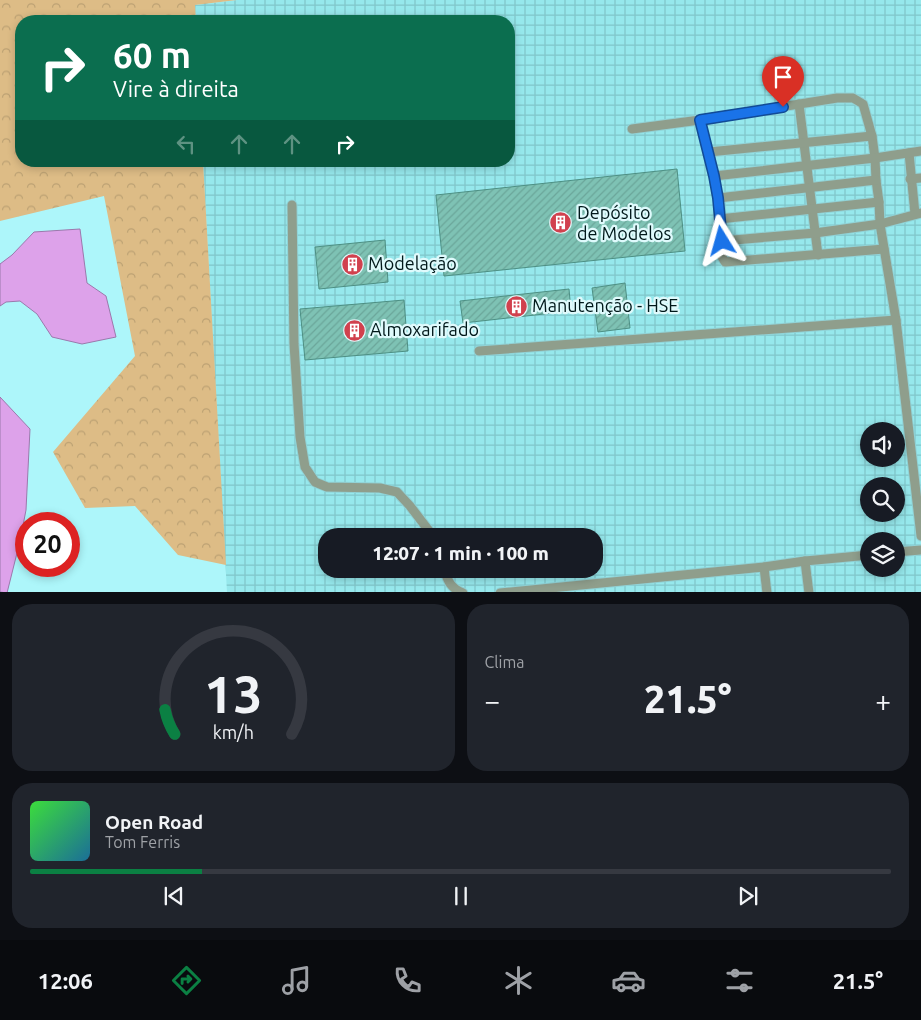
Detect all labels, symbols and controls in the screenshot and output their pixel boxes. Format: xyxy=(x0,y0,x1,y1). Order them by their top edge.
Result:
icon: right xyxy=(30,35,95,100)
text: 60 m xyxy=(113,35,191,75)
pin xyxy=(762,56,804,107)
icon: arrive xyxy=(769,63,797,91)
text: Vire à direita xyxy=(113,76,239,101)
icon: left xyxy=(172,130,200,158)
icon: ahead xyxy=(225,130,253,158)
icon: ahead xyxy=(278,130,306,158)
icon: right xyxy=(331,130,359,158)
place label: Depósito de Modelos xyxy=(577,202,671,243)
building icon: Depósito de Modelos xyxy=(549,211,573,235)
position arrow xyxy=(695,214,747,266)
building icon: Modelação xyxy=(340,252,364,276)
place label: Modelação xyxy=(368,253,457,273)
building icon: Manutenção - HSE xyxy=(504,294,528,318)
place label: Manutenção - HSE xyxy=(532,295,678,315)
building icon: Almoxarifado xyxy=(342,318,366,342)
place label: Almoxarifado xyxy=(370,319,479,339)
map controls xyxy=(860,422,905,577)
button: sound xyxy=(860,422,905,467)
button: search xyxy=(860,477,905,522)
speed limit sign: 20 xyxy=(15,512,80,577)
button: layers xyxy=(860,532,905,577)
text: 12:07 · 1 min · 100 m xyxy=(372,542,549,564)
text: Clima xyxy=(485,653,524,671)
text: 13 xyxy=(204,665,263,723)
text: 21.5° xyxy=(644,678,731,720)
text: − xyxy=(485,685,500,716)
text: + xyxy=(875,685,891,716)
text: km/h xyxy=(213,722,254,742)
text: Open Road xyxy=(105,811,203,833)
text: Tom Ferris xyxy=(105,833,180,851)
icon: previous xyxy=(160,882,188,910)
icon: pause xyxy=(447,882,475,910)
icon: next xyxy=(734,882,762,910)
icon: directions xyxy=(169,963,204,998)
icon: music xyxy=(279,963,314,998)
icon: phone xyxy=(390,963,425,998)
icon: climate xyxy=(501,963,536,998)
icon: car xyxy=(611,963,646,998)
icon: filters xyxy=(722,963,757,998)
text: 12:06 xyxy=(38,968,93,993)
text: 21.5° xyxy=(833,968,883,993)

